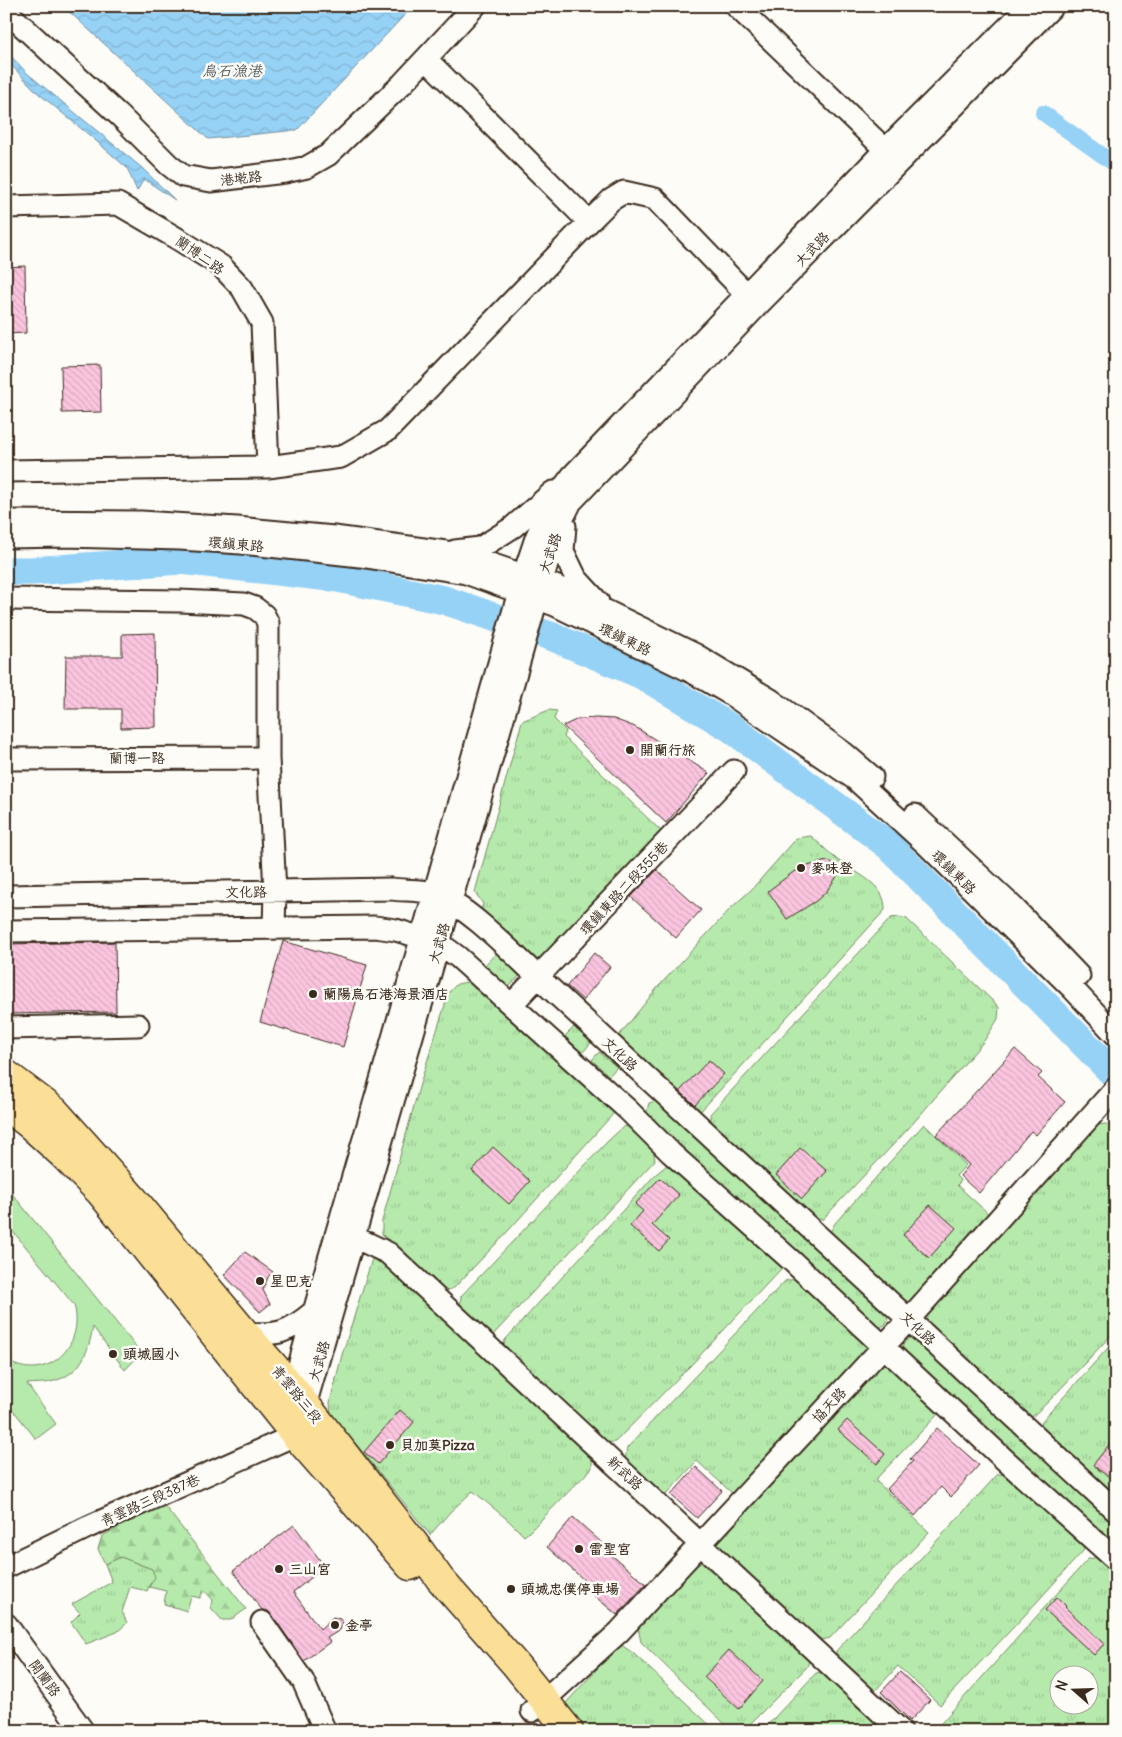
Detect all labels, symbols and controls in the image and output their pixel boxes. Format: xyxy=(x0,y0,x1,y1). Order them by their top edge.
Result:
water label: 烏石漁港 xyxy=(202,61,264,80)
street label: 港墘路 xyxy=(219,167,263,189)
street label: 大武路 xyxy=(791,228,833,270)
street label: 蘭博二路 xyxy=(172,232,228,278)
street label: 大武路 xyxy=(535,530,565,576)
street label: 環鎮東路 xyxy=(207,533,265,555)
street label: 環鎮東路 xyxy=(596,619,654,659)
place label: 開蘭行旅 xyxy=(640,741,696,759)
marker: 開蘭行旅 xyxy=(624,744,636,756)
street label: 蘭博一路 xyxy=(109,749,165,767)
street label: 環鎮東路二段355巷 xyxy=(576,837,673,939)
street label: 環鎮東路 xyxy=(928,846,980,898)
place label: 麥味登 xyxy=(811,859,853,877)
marker: 麥味登 xyxy=(795,862,807,874)
street label: 文化路 xyxy=(225,883,267,901)
street label: 大武路 xyxy=(425,920,453,966)
place label: 蘭陽烏石港海景酒店 xyxy=(323,985,449,1003)
marker: 蘭陽烏石港海景酒店 xyxy=(307,988,319,1000)
street label: 文化路 xyxy=(599,1033,641,1075)
place label: 星巴克 xyxy=(270,1272,312,1290)
marker: 星巴克 xyxy=(254,1275,266,1287)
street label: 文化路 xyxy=(897,1307,939,1349)
street label: 大武路 xyxy=(305,1338,333,1384)
place label: 頭城國小 xyxy=(123,1345,179,1363)
marker: 頭城國小 xyxy=(107,1348,119,1360)
street label: 青雲路三段 xyxy=(268,1361,326,1427)
street label: 協天路 xyxy=(808,1384,850,1426)
place label: 貝加莫Pizza xyxy=(400,1436,475,1454)
marker: 貝加莫Pizza xyxy=(384,1439,396,1451)
street label: 新武路 xyxy=(604,1452,646,1494)
street label: 青雲路三段387巷 xyxy=(98,1470,203,1530)
place label: 雷聖宮 xyxy=(589,1540,631,1558)
marker: 雷聖宮 xyxy=(573,1543,585,1555)
place label: 三山宮 xyxy=(289,1560,331,1578)
marker: 三山宮 xyxy=(273,1563,285,1575)
place label: 頭城忠僕停車場 xyxy=(521,1580,619,1598)
marker: 頭城忠僕停車場 xyxy=(505,1583,517,1595)
place label: 金亭 xyxy=(345,1616,373,1634)
marker: 金亭 xyxy=(329,1619,341,1631)
street label: 開蘭路 xyxy=(25,1656,65,1700)
north arrow xyxy=(1050,1664,1100,1714)
text: N xyxy=(1052,1678,1072,1693)

